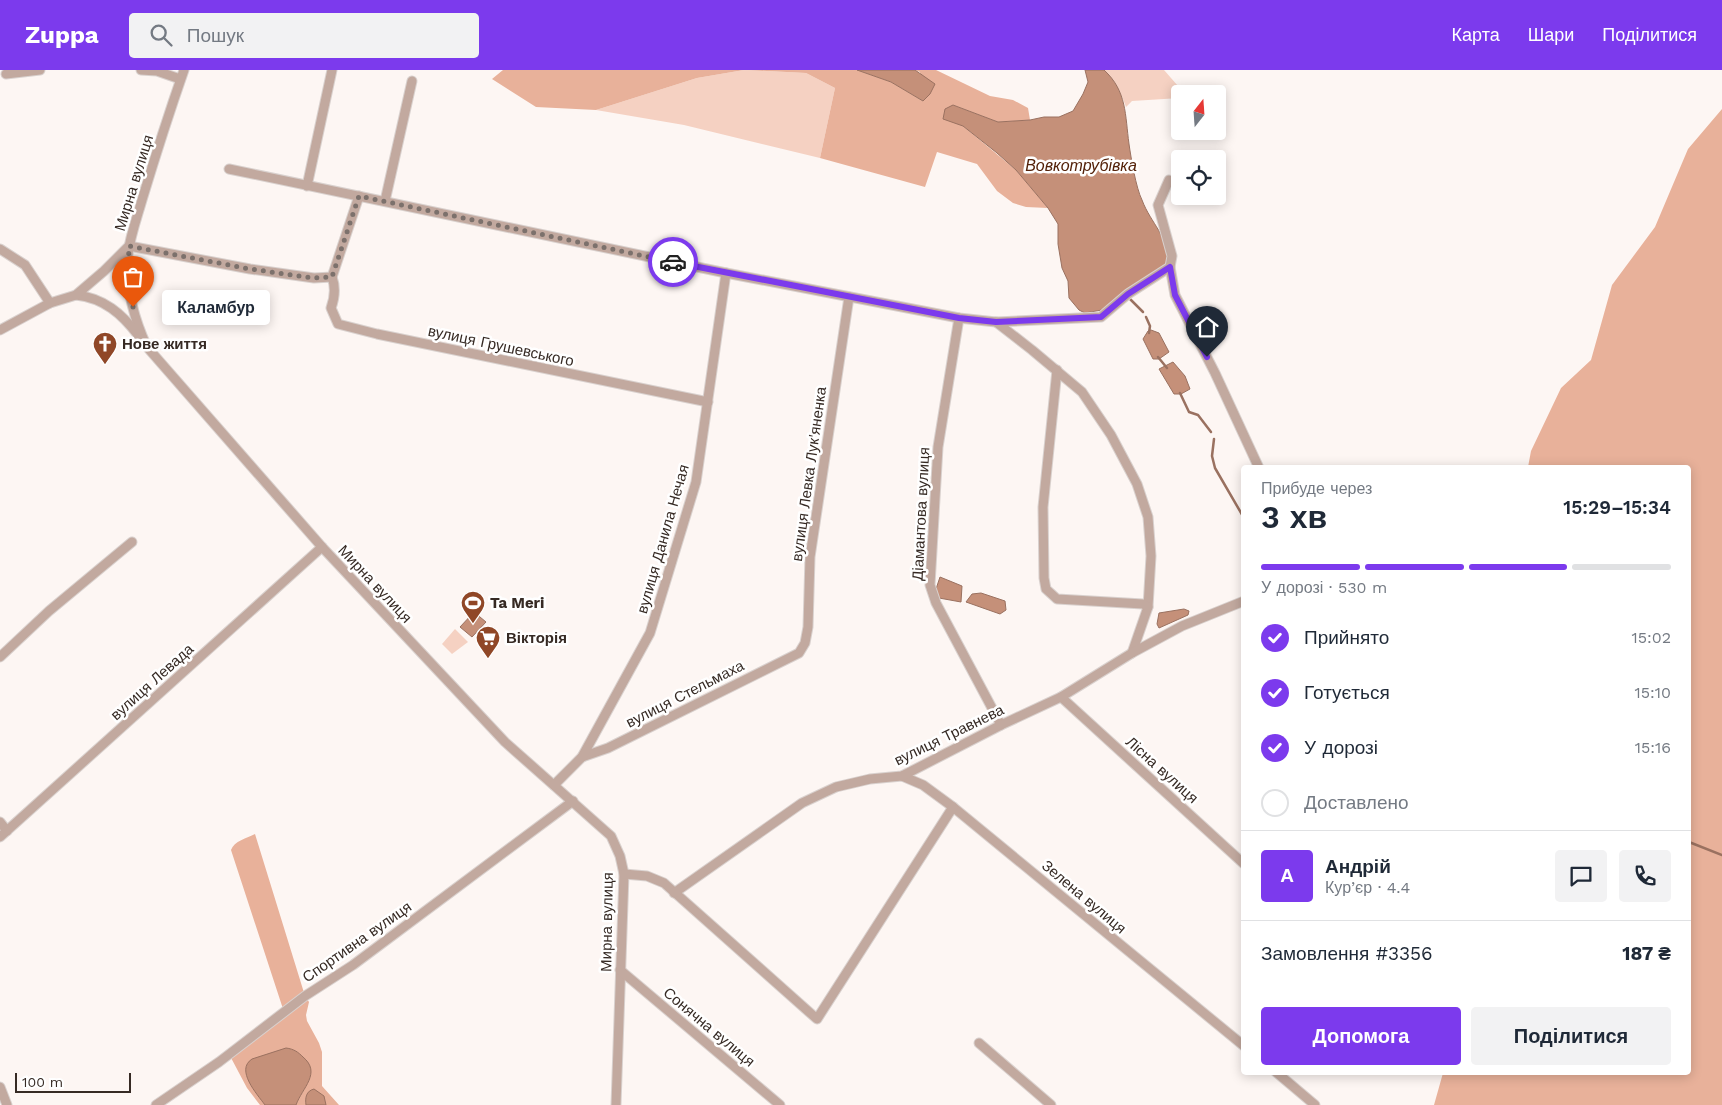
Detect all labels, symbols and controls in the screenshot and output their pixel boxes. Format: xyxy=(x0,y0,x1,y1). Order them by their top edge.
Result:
search box xyxy=(129,13,479,58)
text: Zuppa xyxy=(25,21,99,49)
icon: search xyxy=(147,21,175,49)
text: Пошук xyxy=(187,24,244,47)
text: Карта xyxy=(1452,24,1500,45)
text: Шари xyxy=(1528,24,1574,45)
text: Поділитися xyxy=(1602,24,1697,45)
north arrow xyxy=(1171,85,1226,140)
map controls xyxy=(1171,85,1226,205)
street label: Мирна вулиця xyxy=(111,133,157,233)
button: locate xyxy=(1171,150,1226,205)
water label: Вовкотрубівка xyxy=(1025,156,1137,175)
courier xyxy=(648,237,698,287)
icon: car xyxy=(659,248,687,276)
pin xyxy=(112,256,154,307)
icon: bag xyxy=(119,263,147,291)
callout: Каламбур xyxy=(163,290,270,324)
text: Каламбур xyxy=(177,298,255,317)
pin xyxy=(1186,306,1228,357)
icon: home xyxy=(1193,313,1221,341)
street label: вулиця Грушевського xyxy=(426,322,576,370)
church icon: Нове життя xyxy=(92,331,118,365)
place label: Нове життя xyxy=(122,335,207,353)
street label: вулиця Левка Лук'яненка xyxy=(788,385,830,562)
street label: Діамантова вулиця xyxy=(909,447,933,581)
street label: вулиця Данила Нечая xyxy=(633,462,693,616)
text: Прибуде через xyxy=(1261,479,1372,498)
text: 15:29–15:34 xyxy=(1563,496,1671,519)
text: 3 хв xyxy=(1261,498,1327,536)
street label: Мирна вулиця xyxy=(334,541,416,627)
text: У дорозі · 530 m xyxy=(1261,578,1387,597)
sports icon: Ta Meri xyxy=(460,590,486,624)
place label: Ta Meri xyxy=(490,594,544,612)
icon: check xyxy=(1261,624,1289,652)
supermarket icon: Вікторія xyxy=(475,625,501,659)
text: Прийнято xyxy=(1304,626,1389,649)
text: 15:02 xyxy=(1631,628,1671,647)
place label: Вікторія xyxy=(506,629,567,647)
street label: вулиця Левада xyxy=(107,640,198,724)
street label: вулиця Стельмаха xyxy=(623,656,748,732)
icon: check xyxy=(1261,679,1289,707)
text: Готується xyxy=(1304,681,1390,704)
text: 15:10 xyxy=(1635,683,1671,702)
street label: вулиця Травнева xyxy=(891,700,1007,769)
street label: Лісна вулиця xyxy=(1122,733,1202,807)
icon: check xyxy=(1261,734,1289,762)
text: У дорозі xyxy=(1304,736,1378,759)
text: 15:16 xyxy=(1635,738,1671,757)
text: Доставлено xyxy=(1304,791,1409,814)
button: chat xyxy=(1555,850,1607,902)
button: phone xyxy=(1619,850,1671,902)
text: Андрій xyxy=(1325,855,1391,878)
street label: Зелена вулиця xyxy=(1038,857,1130,937)
text: А xyxy=(1280,864,1294,887)
street label: Мирна вулиця xyxy=(597,872,617,972)
text: Кур’єр · 4.4 xyxy=(1325,878,1410,897)
street label: Спортивна вулиця xyxy=(299,898,415,986)
text: Замовлення #3356 xyxy=(1261,942,1433,965)
text: 187 ₴ xyxy=(1622,942,1671,965)
street label: Сонячна вулиця xyxy=(660,984,758,1070)
button: Допомога xyxy=(1261,1007,1461,1065)
button: Поділитися xyxy=(1471,1007,1671,1065)
scale bar xyxy=(15,1070,131,1093)
text: 100 m xyxy=(22,1074,63,1090)

